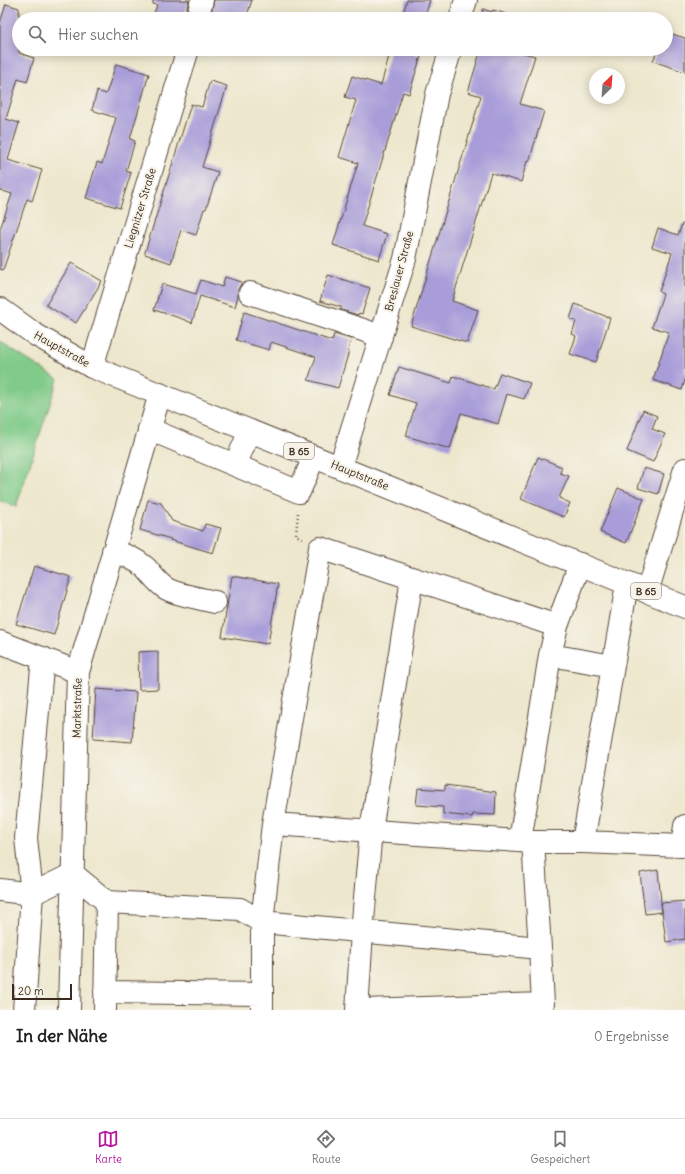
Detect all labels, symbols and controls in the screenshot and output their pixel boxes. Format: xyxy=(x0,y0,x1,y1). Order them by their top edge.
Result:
search box xyxy=(12,12,673,56)
icon: search xyxy=(26,23,48,45)
text: Hier suchen xyxy=(58,25,138,44)
north arrow xyxy=(589,68,625,104)
street label: Liegnitzer Straße xyxy=(121,166,159,250)
street label: Breslauer Straße xyxy=(382,229,416,313)
street label: Hauptstraße xyxy=(32,328,92,370)
road number: B 65 xyxy=(284,443,314,459)
street label: Hauptstraße xyxy=(329,457,391,493)
road number: B 65 xyxy=(631,583,661,599)
street label: Marktstraße xyxy=(69,678,85,738)
scale bar xyxy=(12,982,72,1001)
text: 20 m xyxy=(18,984,44,998)
text: In der Nähe xyxy=(16,1025,108,1047)
text: 0 Ergebnisse xyxy=(594,1028,669,1045)
tab: Karte xyxy=(95,1128,122,1166)
tab: Route xyxy=(312,1128,341,1166)
tab: Gespeichert xyxy=(531,1128,590,1166)

